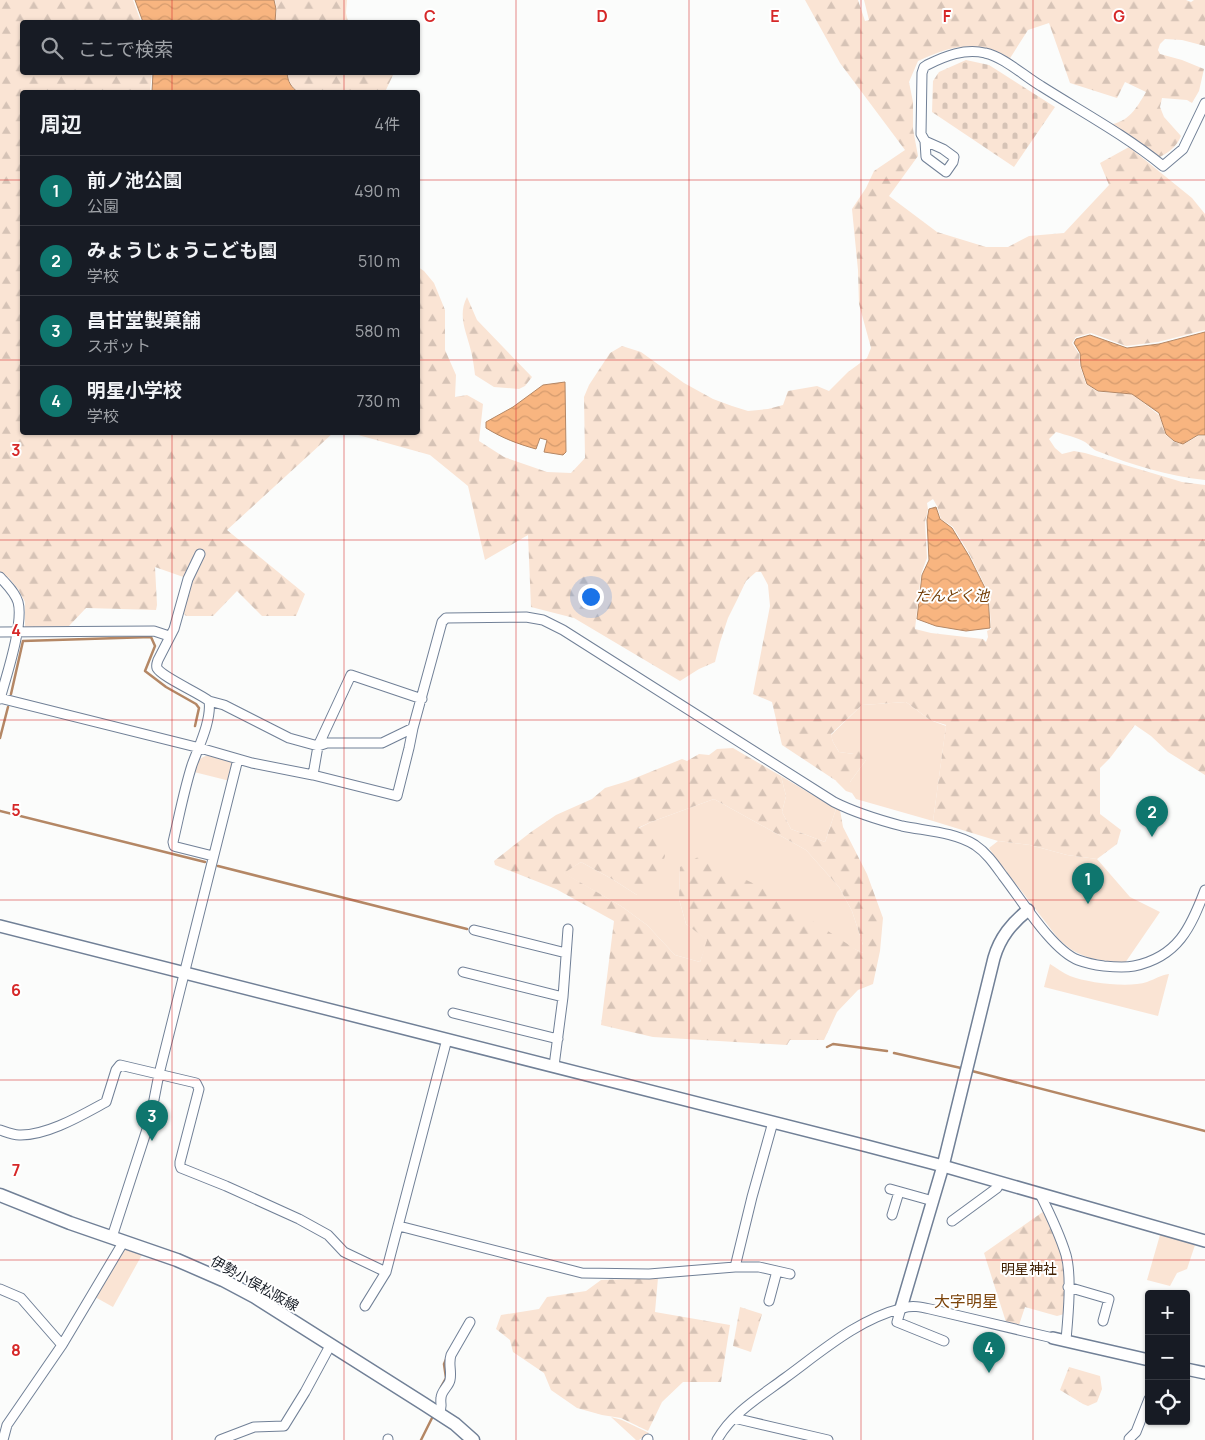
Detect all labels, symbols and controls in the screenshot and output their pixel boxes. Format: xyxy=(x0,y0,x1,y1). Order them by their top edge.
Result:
text: C xyxy=(424,5,436,27)
text: D xyxy=(596,5,608,27)
text: E xyxy=(770,5,780,27)
text: F xyxy=(943,5,952,27)
text: G xyxy=(1113,5,1125,27)
search box xyxy=(20,20,420,75)
icon: search xyxy=(38,34,66,62)
text: ここで検索 xyxy=(78,36,173,62)
text: 周辺 xyxy=(40,110,82,138)
text: 4件 xyxy=(375,113,400,135)
text: 前ノ池公園 xyxy=(87,167,182,193)
text: 1 xyxy=(52,180,60,202)
text: 490 m xyxy=(354,180,400,202)
text: 公園 xyxy=(87,195,119,217)
text: みょうじょうこども園 xyxy=(87,237,277,263)
text: 2 xyxy=(51,250,61,272)
text: 510 m xyxy=(358,250,400,272)
text: 学校 xyxy=(87,265,119,287)
text: 昌甘堂製菓舗 xyxy=(87,307,201,333)
text: 3 xyxy=(51,320,61,342)
text: 580 m xyxy=(355,320,400,342)
text: スポット xyxy=(87,335,151,357)
text: 明星小学校 xyxy=(87,377,182,403)
text: 4 xyxy=(51,390,61,412)
text: 730 m xyxy=(357,390,400,412)
text: 学校 xyxy=(87,405,119,427)
text: 3 xyxy=(11,439,21,461)
your location xyxy=(578,584,604,610)
water label: だんどく池 xyxy=(915,585,991,606)
text: 4 xyxy=(11,619,21,641)
pin: 2 xyxy=(1136,796,1168,837)
text: 5 xyxy=(11,799,21,821)
pin: 1 xyxy=(1072,863,1104,904)
text: 6 xyxy=(11,979,21,1001)
pin: 3 xyxy=(136,1100,168,1141)
text: 7 xyxy=(12,1159,20,1181)
street label: 伊勢小俣松阪線 xyxy=(208,1251,302,1315)
park label: 明星神社 xyxy=(1001,1259,1057,1278)
district label: 大字明星 xyxy=(934,1290,998,1312)
map controls xyxy=(1145,1290,1190,1425)
button: + xyxy=(1145,1290,1190,1335)
pin: 4 xyxy=(973,1332,1005,1373)
button: − xyxy=(1145,1335,1190,1380)
text: 8 xyxy=(11,1339,21,1361)
button: locate xyxy=(1145,1380,1190,1425)

